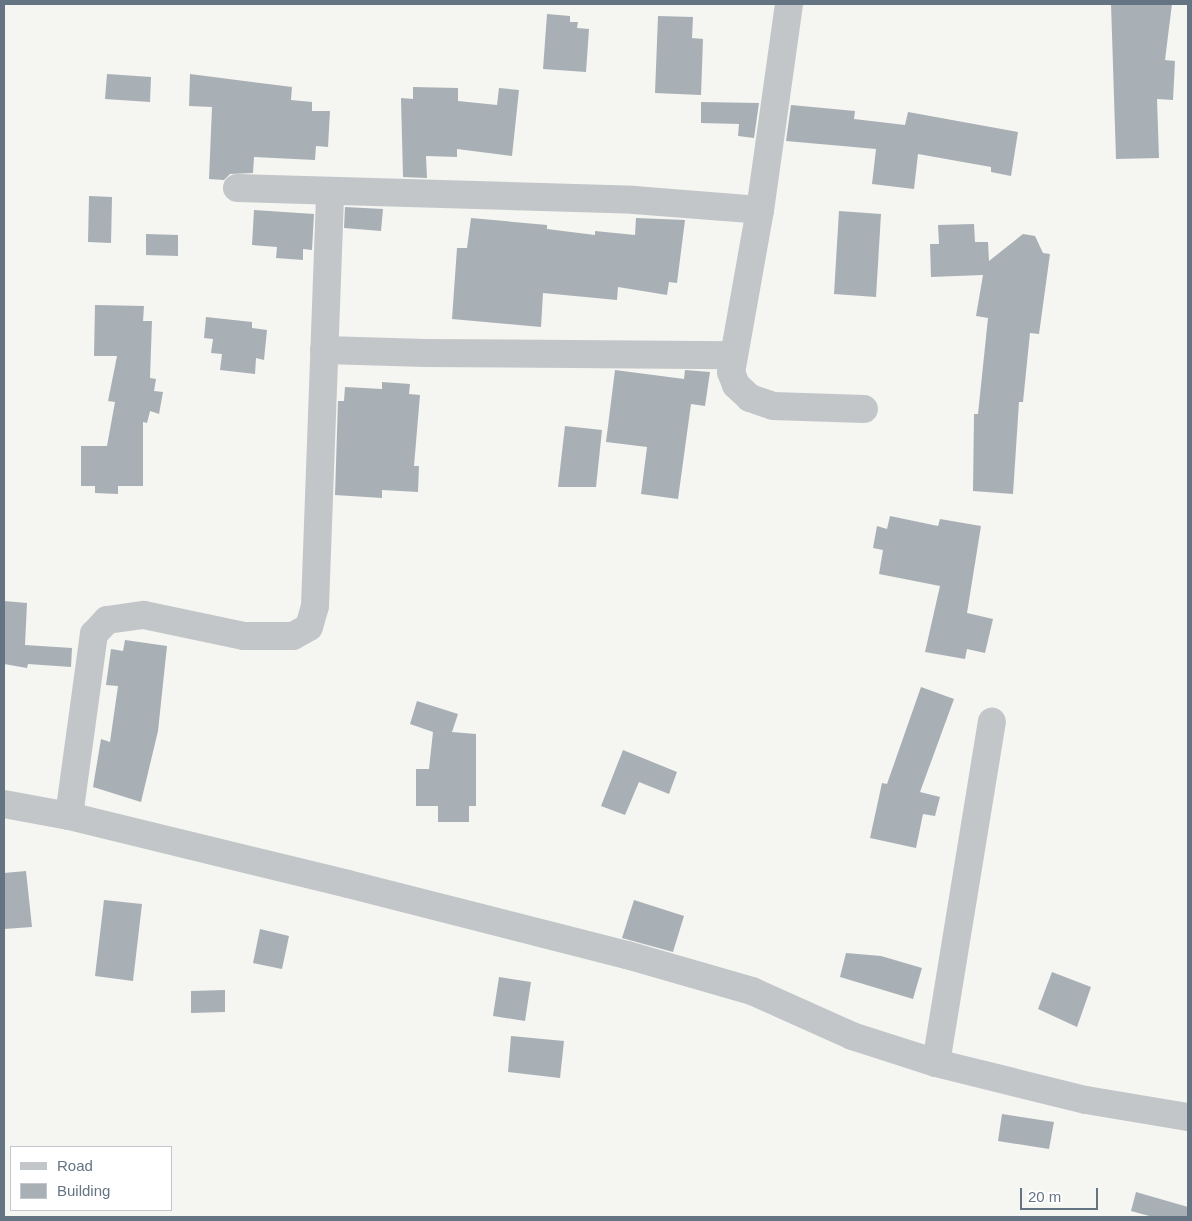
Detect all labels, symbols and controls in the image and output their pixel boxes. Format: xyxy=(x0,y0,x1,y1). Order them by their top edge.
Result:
legend xyxy=(10,1146,172,1211)
text: Road xyxy=(57,1157,93,1174)
scale bar xyxy=(1022,1178,1100,1210)
text: Building xyxy=(57,1182,110,1199)
text: 20 m xyxy=(1028,1188,1061,1205)

